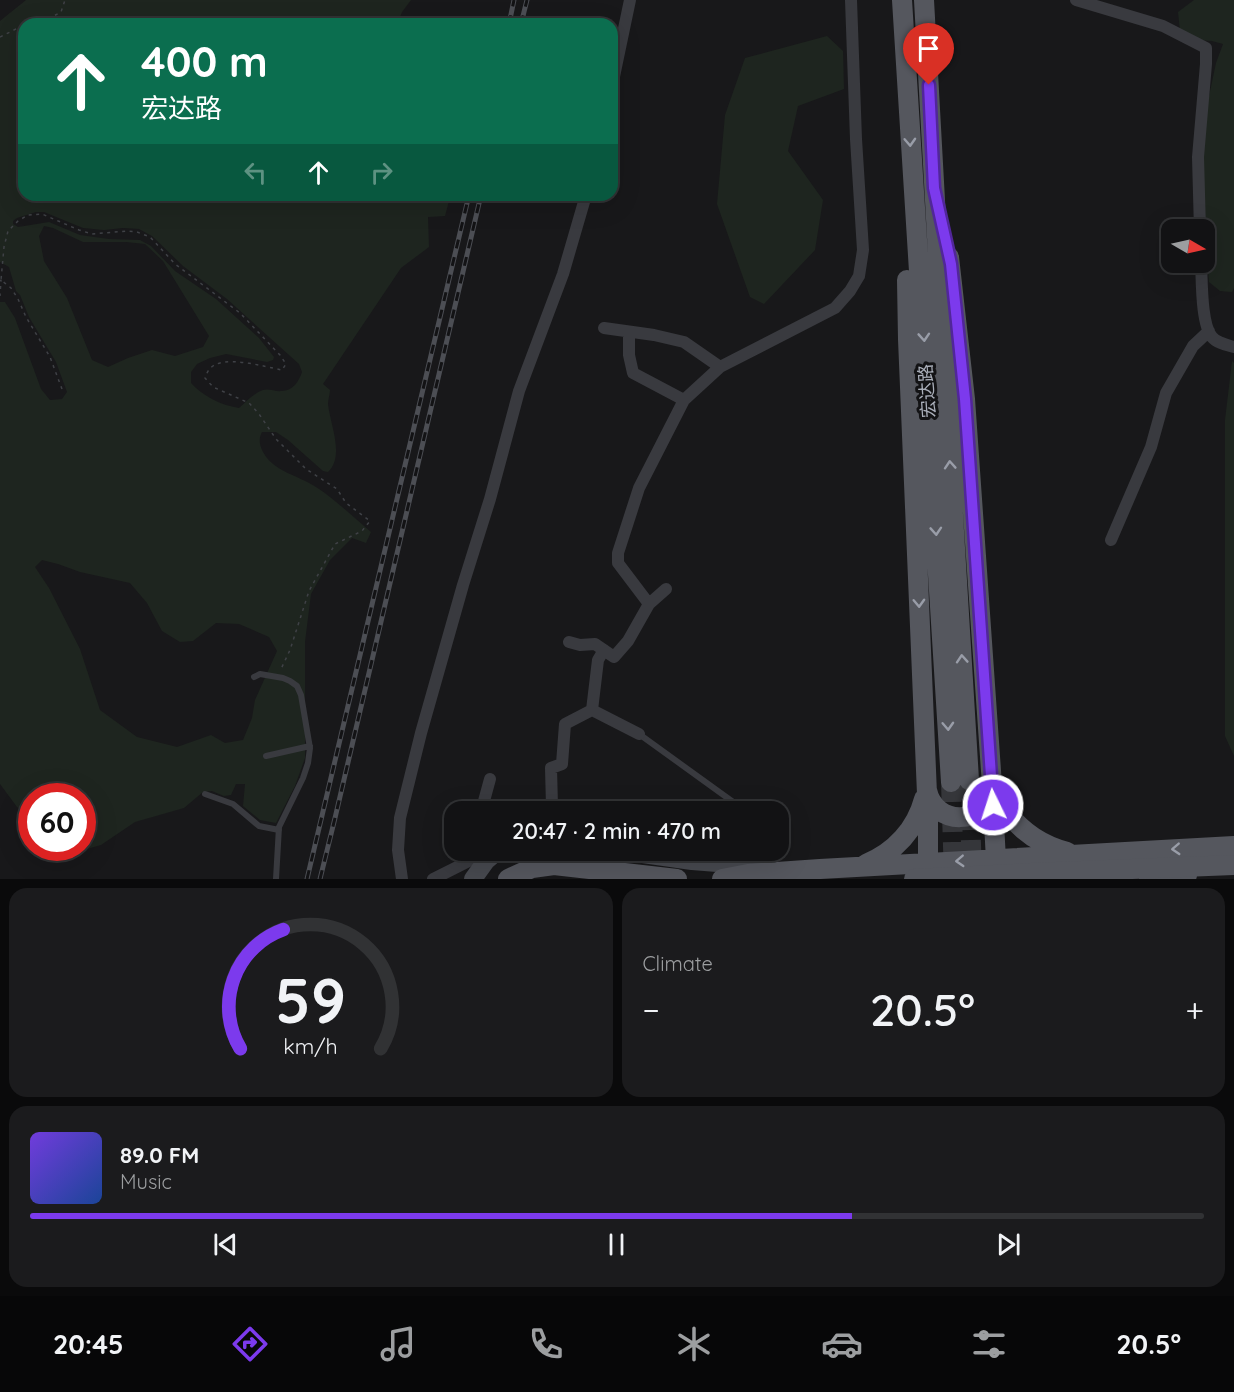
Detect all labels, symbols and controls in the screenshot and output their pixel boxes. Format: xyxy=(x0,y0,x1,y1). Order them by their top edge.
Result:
pin xyxy=(903,23,954,85)
icon: arrive xyxy=(912,32,945,65)
text: 400 m xyxy=(141,35,268,88)
icon: ahead xyxy=(42,42,120,120)
text: 宏达路 xyxy=(141,91,222,125)
one-way arrow xyxy=(904,138,917,147)
icon: left xyxy=(239,156,272,189)
icon: ahead xyxy=(302,156,335,189)
icon: right xyxy=(365,156,398,189)
north arrow xyxy=(1161,219,1215,273)
map controls xyxy=(1161,219,1215,273)
one-way arrow xyxy=(917,332,930,341)
street label: 宏达路 xyxy=(914,363,940,419)
one-way arrow xyxy=(943,460,956,469)
one-way arrow xyxy=(929,527,942,536)
one-way arrow xyxy=(913,598,926,607)
one-way arrow xyxy=(955,655,968,664)
one-way arrow xyxy=(941,722,954,731)
position arrow xyxy=(961,773,1025,837)
speed limit sign: 60 xyxy=(18,783,96,861)
text: 20:47 · 2 min · 470 m xyxy=(512,817,721,845)
one-way arrow xyxy=(1171,842,1180,855)
one-way arrow xyxy=(955,854,964,867)
text: Climate xyxy=(643,951,713,976)
text: 59 xyxy=(275,961,346,1039)
text: 20.5° xyxy=(870,981,975,1037)
text: − xyxy=(643,989,660,1030)
text: + xyxy=(1185,989,1204,1030)
text: km/h xyxy=(284,1034,338,1060)
text: 89.0 FM xyxy=(120,1141,199,1169)
text: Music xyxy=(120,1169,172,1194)
icon: previous xyxy=(209,1228,242,1261)
icon: pause xyxy=(600,1228,633,1261)
icon: next xyxy=(992,1228,1025,1261)
icon: directions xyxy=(229,1323,271,1365)
icon: music xyxy=(377,1323,419,1365)
icon: phone xyxy=(525,1323,567,1365)
icon: climate xyxy=(673,1323,715,1365)
icon: car xyxy=(821,1323,863,1365)
icon: filters xyxy=(968,1323,1010,1365)
text: 20:45 xyxy=(53,1327,124,1361)
text: 20.5° xyxy=(1116,1327,1181,1361)

